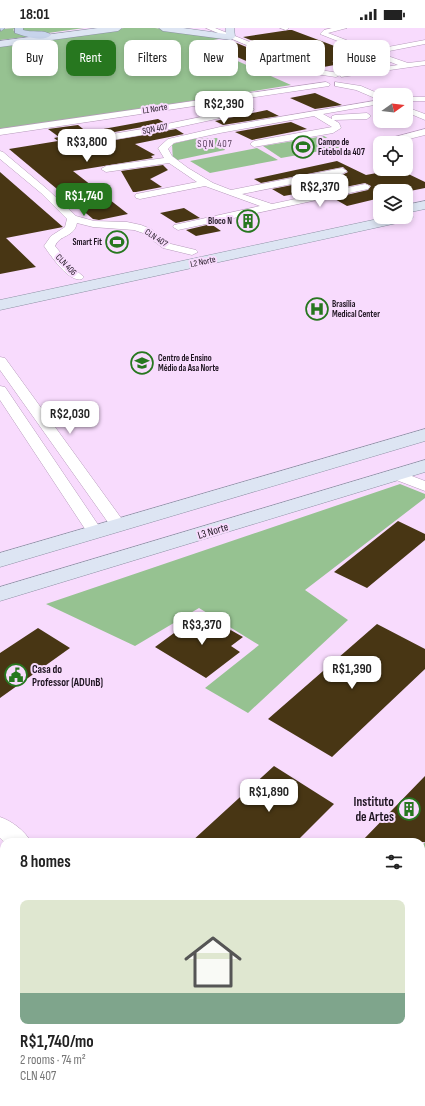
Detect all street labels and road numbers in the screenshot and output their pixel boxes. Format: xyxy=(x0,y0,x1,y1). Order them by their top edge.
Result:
street label: L1 Norte xyxy=(142,102,169,116)
street label: SQN 407 xyxy=(141,121,169,137)
street label: CLN 407 xyxy=(142,227,170,250)
street label: CLN 406 xyxy=(53,252,79,278)
street label: L2 Norte xyxy=(189,254,217,270)
street label: L3 Norte xyxy=(196,520,230,542)

